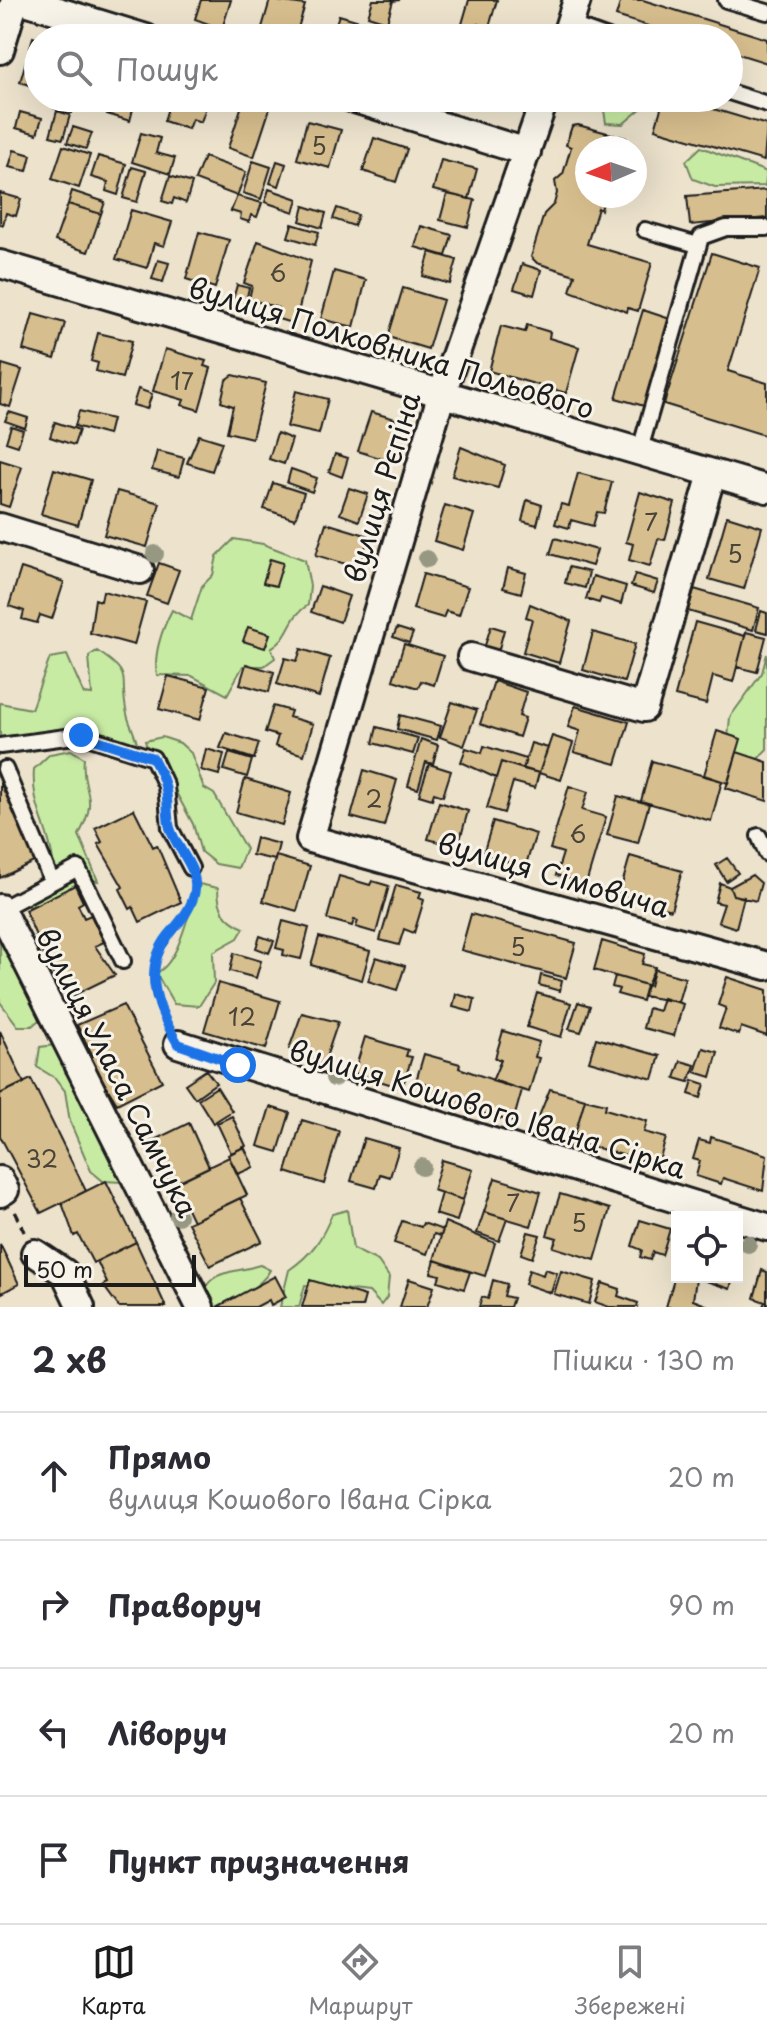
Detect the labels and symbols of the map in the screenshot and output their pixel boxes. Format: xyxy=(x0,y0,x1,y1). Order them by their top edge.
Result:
house number: 5 xyxy=(311,127,327,163)
north arrow xyxy=(575,136,647,208)
house number: 6 xyxy=(270,254,286,290)
street label: вулиця Полковника Польового xyxy=(184,265,600,429)
house number: 17 xyxy=(170,362,194,398)
street label: вулиця Рєпіна xyxy=(332,386,431,588)
house number: 7 xyxy=(644,503,658,539)
house number: 5 xyxy=(727,535,743,571)
route end xyxy=(63,717,99,753)
house number: 2 xyxy=(366,780,383,816)
house number: 6 xyxy=(570,815,586,851)
street label: вулиця Сімовича xyxy=(433,820,675,928)
street label: вулиця Уласа Самчука xyxy=(26,920,210,1225)
house number: 5 xyxy=(510,928,526,964)
house number: 12 xyxy=(228,998,256,1034)
street label: вулиця Кошового Івана Сірка xyxy=(284,1027,692,1189)
route start xyxy=(220,1047,256,1083)
house number: 32 xyxy=(26,1140,58,1176)
house number: 7 xyxy=(506,1184,520,1220)
house number: 5 xyxy=(571,1204,587,1240)
scale bar xyxy=(24,1251,196,1287)

